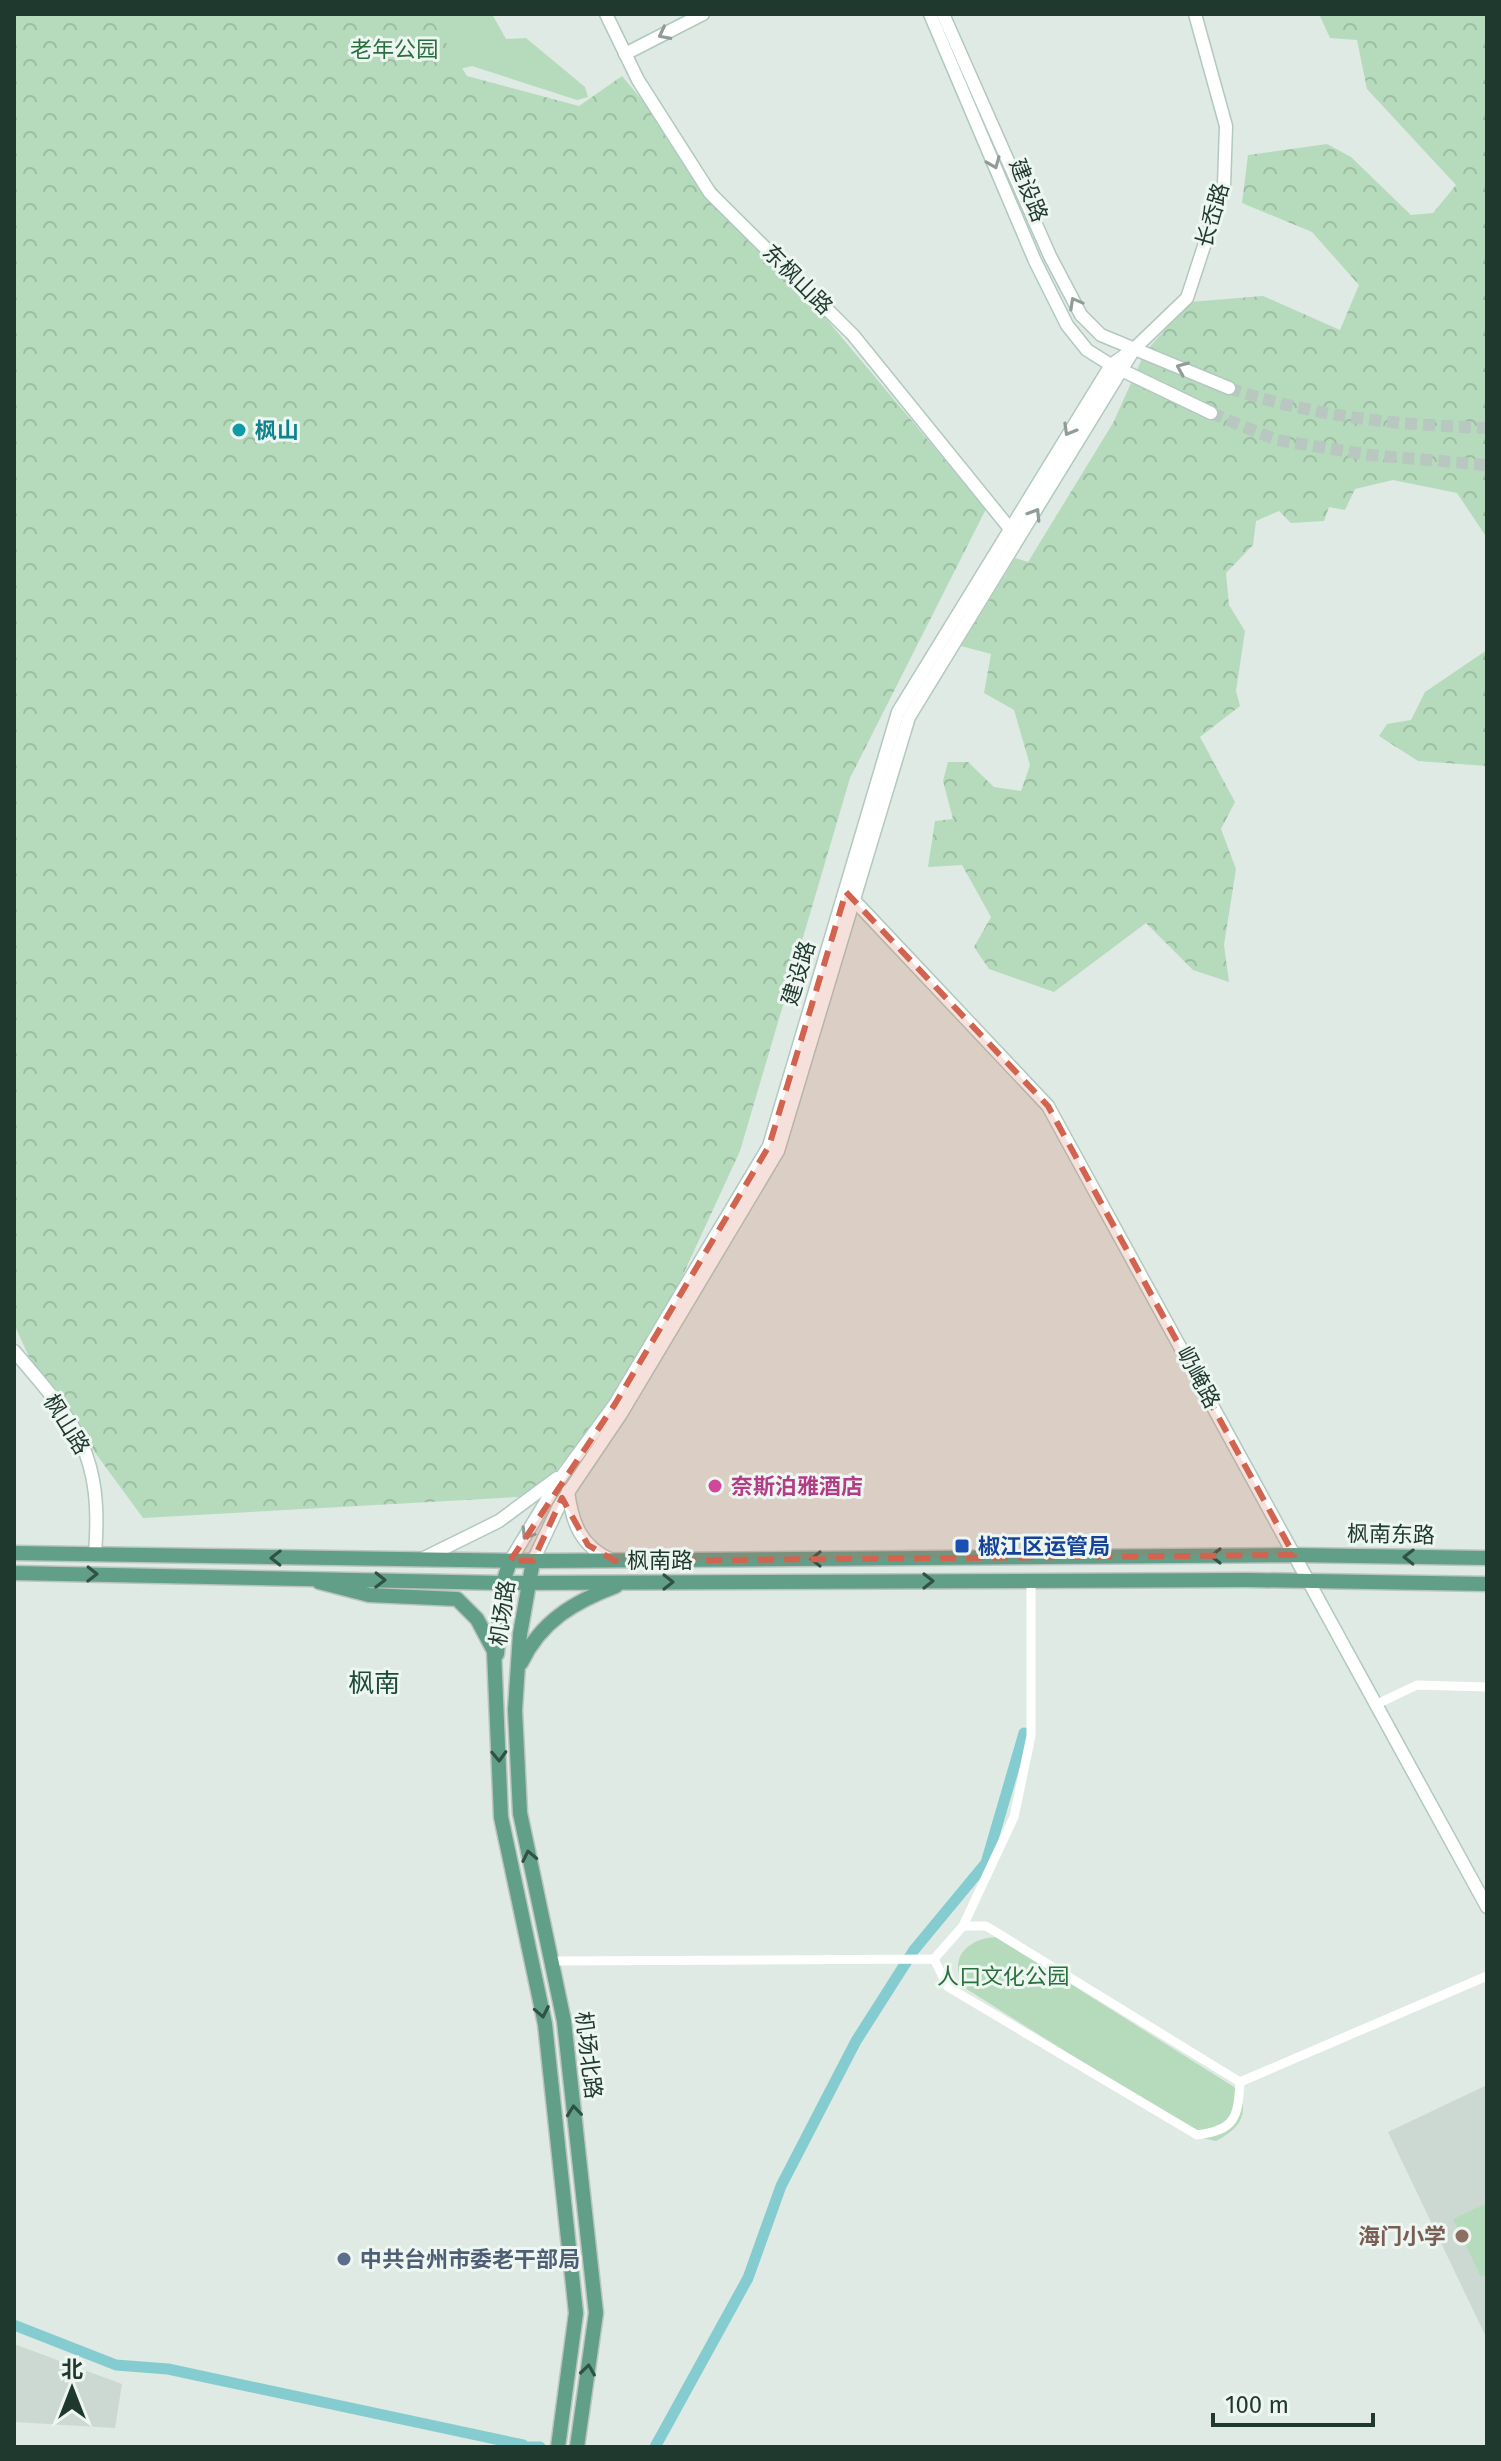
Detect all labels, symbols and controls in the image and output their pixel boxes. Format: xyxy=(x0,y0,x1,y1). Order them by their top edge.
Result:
one-way arrow xyxy=(658,25,672,40)
park label: 老年公园 xyxy=(350,36,438,63)
one-way arrow xyxy=(984,155,1001,169)
street label: 建设路 xyxy=(1004,155,1053,226)
street label: 长岙路 xyxy=(1190,180,1235,251)
street label: 东枫山路 xyxy=(757,239,838,320)
one-way arrow xyxy=(1069,297,1084,311)
one-way arrow xyxy=(1175,362,1190,378)
place label: 枫山 xyxy=(255,417,299,444)
marker: 枫山 xyxy=(230,421,248,439)
one-way arrow xyxy=(1063,421,1079,436)
one-way arrow xyxy=(1025,509,1040,523)
street label: 建设路 xyxy=(776,938,821,1009)
street label: 屷崦路 xyxy=(1171,1342,1226,1413)
street label: 枫山路 xyxy=(38,1389,96,1459)
place label: 奈斯泊雅酒店 xyxy=(731,1473,863,1500)
marker: 奈斯泊雅酒店 xyxy=(706,1477,724,1495)
street label: 枫南东路 xyxy=(1347,1520,1435,1549)
one-way arrow xyxy=(521,1525,537,1540)
place label: 椒江区运管局 xyxy=(978,1533,1110,1560)
marker: 椒江区运管局 xyxy=(953,1537,971,1555)
street label: 枫南路 xyxy=(627,1547,693,1574)
one-way arrow xyxy=(1209,1547,1222,1565)
one-way arrow xyxy=(1402,1548,1415,1566)
one-way arrow xyxy=(269,1549,282,1566)
one-way arrow xyxy=(809,1550,822,1568)
one-way arrow xyxy=(86,1565,99,1583)
one-way arrow xyxy=(374,1571,387,1589)
one-way arrow xyxy=(922,1572,935,1590)
one-way arrow xyxy=(662,1573,675,1591)
street label: 机场路 xyxy=(485,1579,520,1648)
district label: 枫南 xyxy=(348,1668,400,1699)
one-way arrow xyxy=(490,1750,507,1763)
one-way arrow xyxy=(521,1849,538,1862)
park label: 人口文化公园 xyxy=(937,1963,1069,1990)
one-way arrow xyxy=(533,2005,550,2018)
street label: 机场北路 xyxy=(570,2010,607,2100)
one-way arrow xyxy=(565,2105,582,2118)
place label: 海门小学 xyxy=(1358,2223,1446,2250)
marker: 海门小学 xyxy=(1453,2227,1471,2245)
place label: 中共台州市委老干部局 xyxy=(360,2246,580,2273)
marker: 中共台州市委老干部局 xyxy=(335,2250,353,2268)
north arrow xyxy=(32,2349,112,2429)
text: 北 xyxy=(61,2356,83,2383)
one-way arrow xyxy=(579,2363,596,2377)
scale bar xyxy=(1213,2377,1373,2427)
text: 100 m xyxy=(1225,2391,1289,2419)

